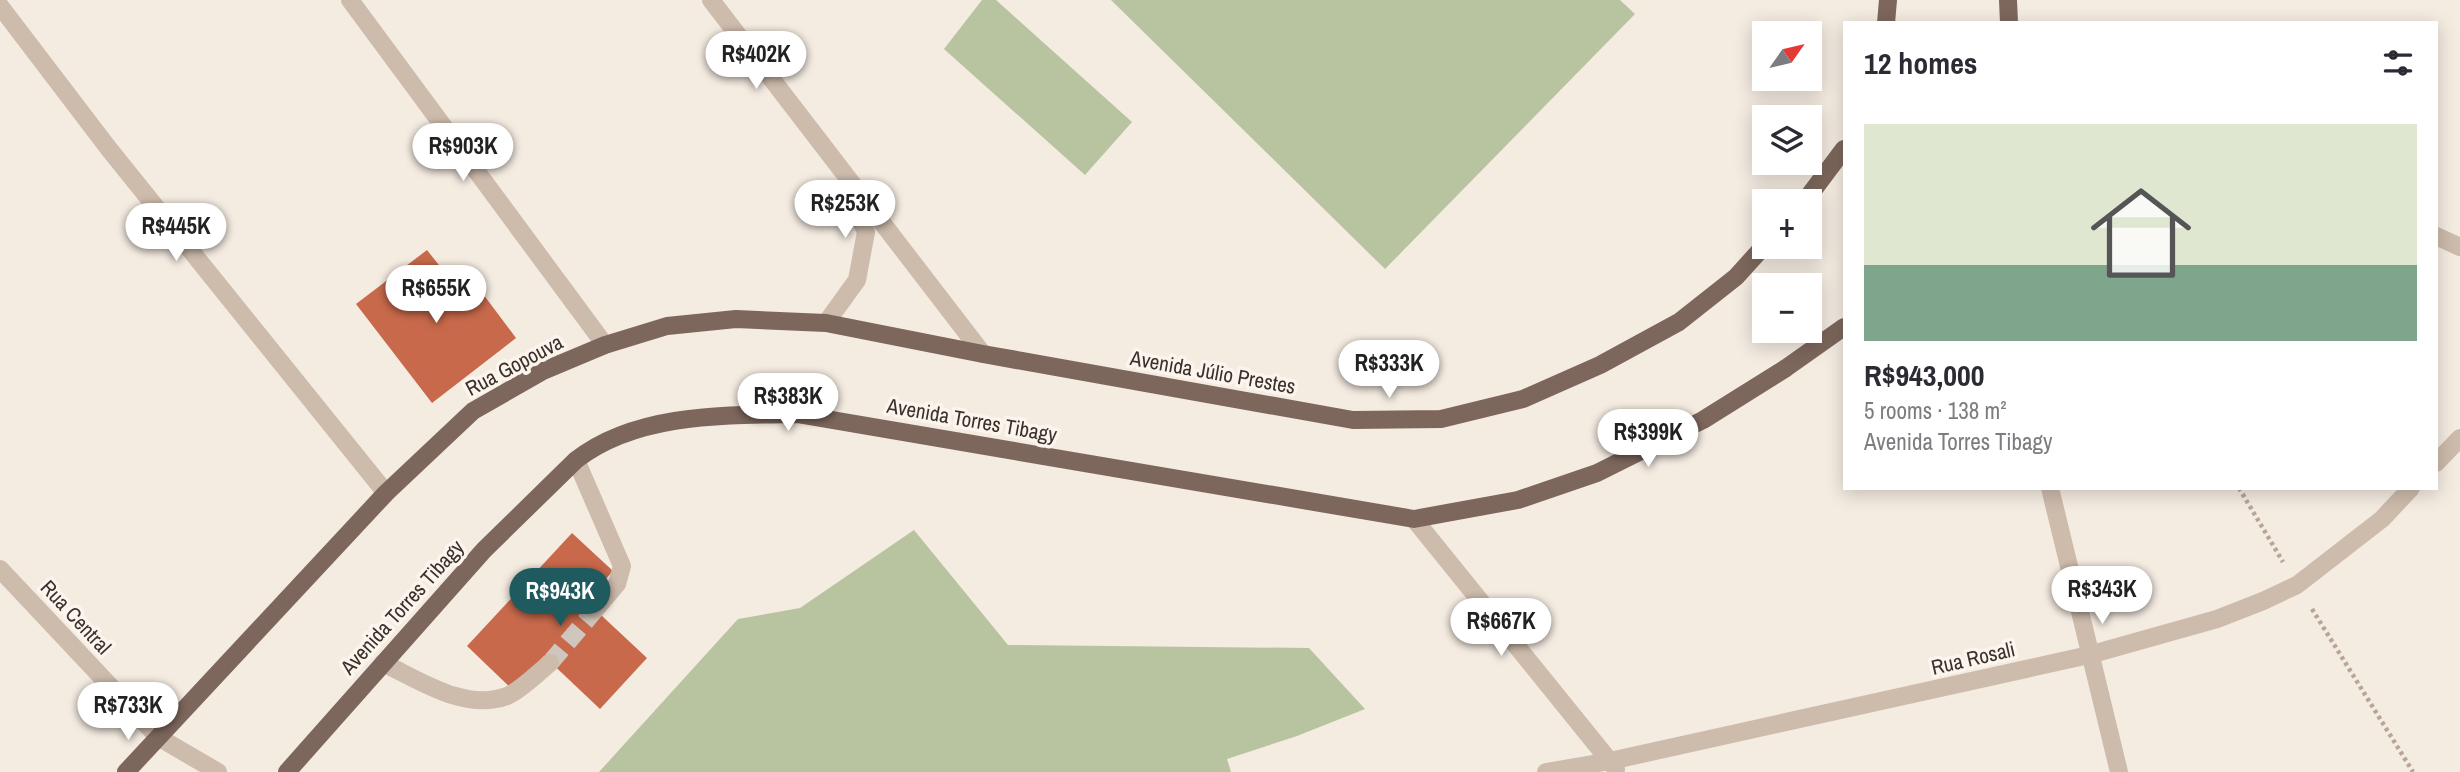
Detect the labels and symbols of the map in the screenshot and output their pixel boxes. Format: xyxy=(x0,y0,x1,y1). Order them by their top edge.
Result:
north arrow xyxy=(1752,21,1822,91)
pin: R$402K xyxy=(699,32,813,91)
pin: R$903K xyxy=(406,124,520,183)
pin: R$253K xyxy=(788,180,902,240)
pin: R$445K xyxy=(119,204,233,263)
pin: R$655K xyxy=(379,266,493,325)
street label: Rua Gopouva xyxy=(460,327,568,403)
pin: R$333K xyxy=(1332,340,1446,400)
street label: Avenida Júlio Prestes xyxy=(1127,343,1298,401)
pin: R$383K xyxy=(731,374,845,433)
street label: Avenida Torres Tibagy xyxy=(884,391,1060,449)
pin: R$399K xyxy=(1591,410,1705,469)
street label: Avenida Torres Tibagy xyxy=(333,533,471,681)
pin: R$343K xyxy=(2045,566,2159,626)
pin: R$943K xyxy=(503,568,617,628)
street label: Rua Central xyxy=(34,574,118,660)
pin: R$667K xyxy=(1444,598,1558,658)
street label: Rua Rosali xyxy=(1928,634,2018,682)
pin: R$733K xyxy=(71,682,185,742)

